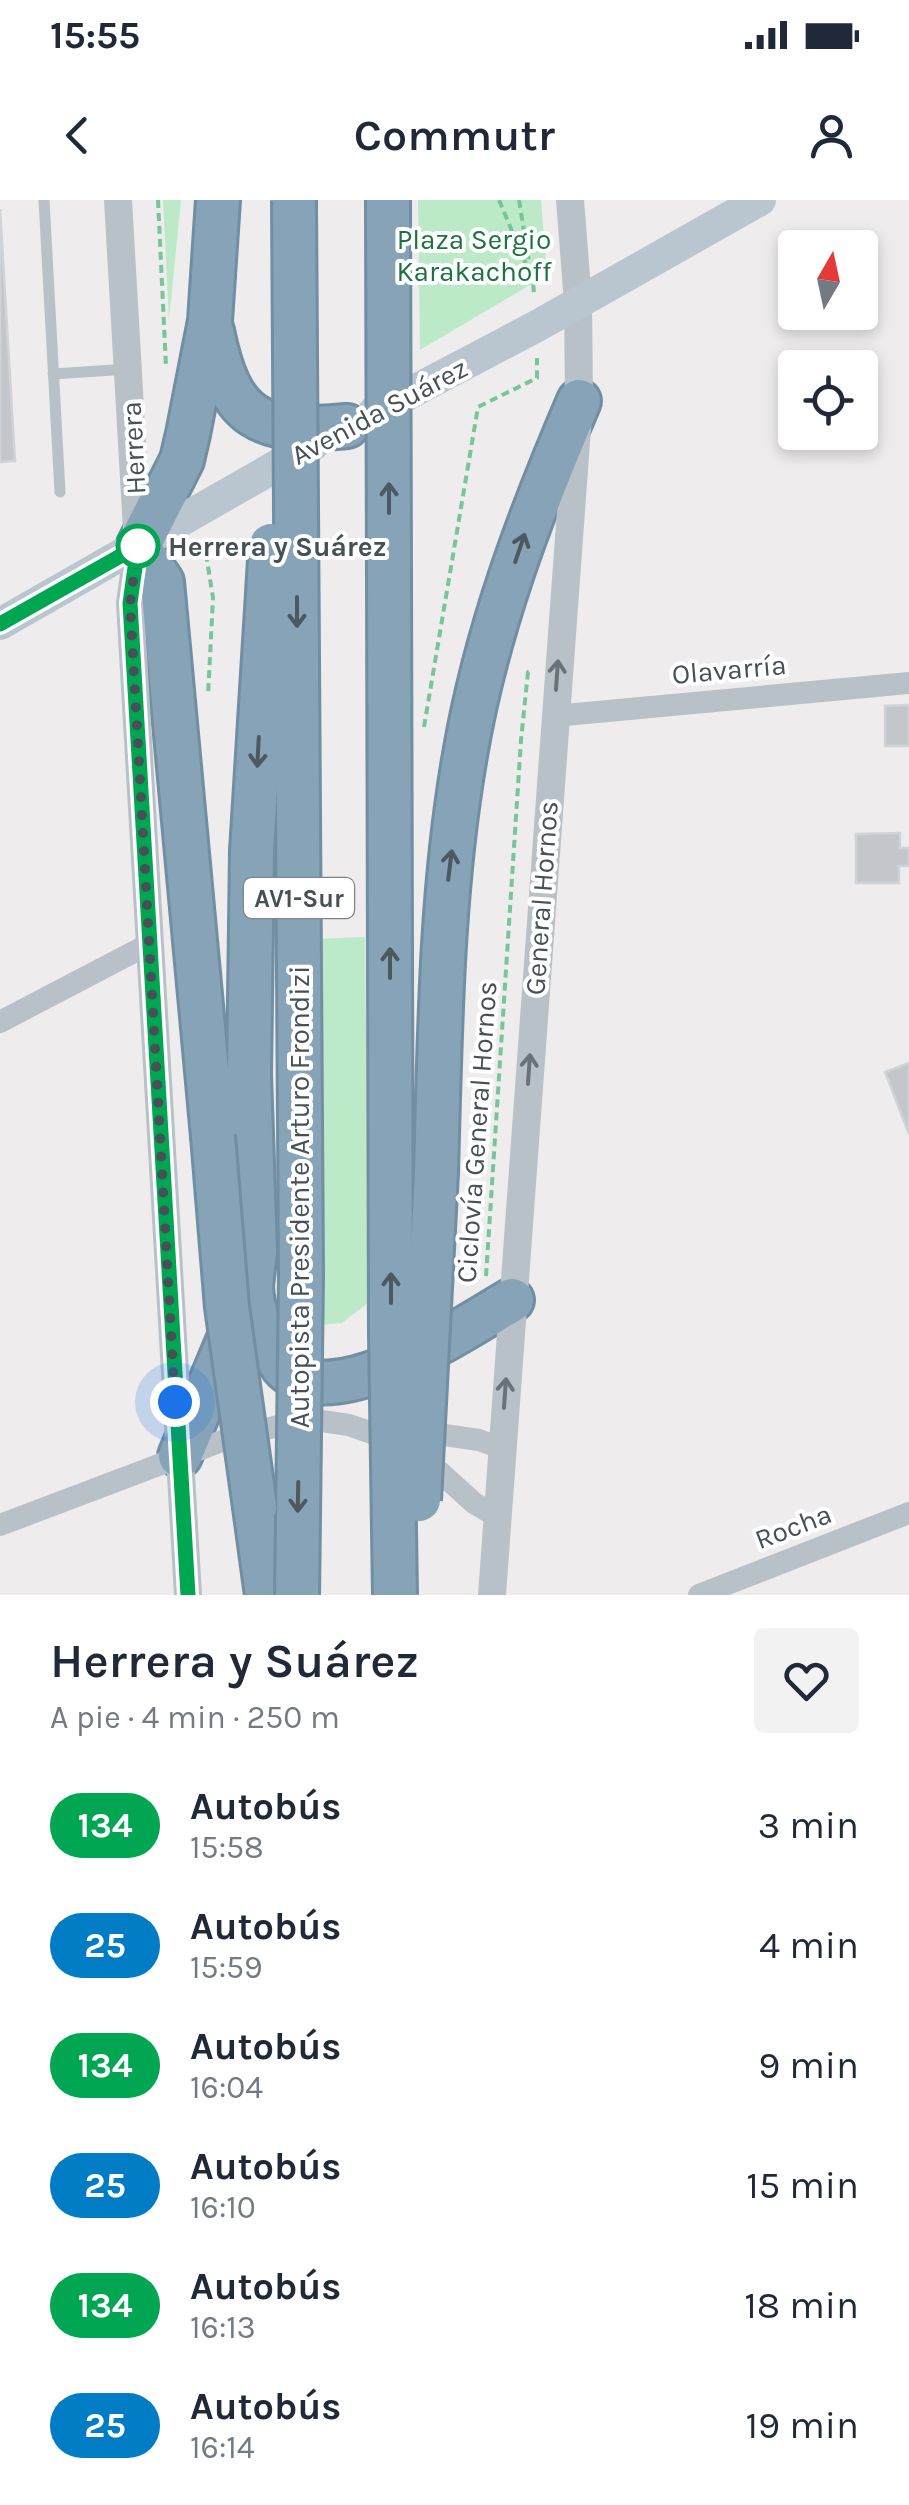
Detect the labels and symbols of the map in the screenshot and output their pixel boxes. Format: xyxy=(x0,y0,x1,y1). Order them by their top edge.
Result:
park label: Plaza Sergio Karakachoff xyxy=(397,223,552,288)
north arrow xyxy=(778,230,878,330)
street label: Avenida Suárez xyxy=(285,351,473,472)
street label: Herrera xyxy=(115,401,152,495)
one-way arrow xyxy=(380,482,398,514)
marker: Herrera y Suárez xyxy=(117,525,159,567)
place label: Herrera y Suárez xyxy=(168,530,387,563)
one-way arrow xyxy=(512,533,530,564)
one-way arrow xyxy=(288,596,306,628)
street label: Olavarría xyxy=(670,648,788,691)
one-way arrow xyxy=(548,659,567,691)
one-way arrow xyxy=(248,735,267,767)
street label: General Hornos xyxy=(518,800,565,996)
one-way arrow xyxy=(441,849,460,881)
road number: AV1-Sur xyxy=(244,878,354,918)
one-way arrow xyxy=(380,947,400,980)
street label: Autopista Presidente Arturo Frondizi xyxy=(283,966,316,1428)
street label: Ciclovía General Hornos xyxy=(449,980,504,1284)
one-way arrow xyxy=(520,1053,539,1085)
one-way arrow xyxy=(382,1272,400,1304)
your location xyxy=(150,1377,200,1427)
one-way arrow xyxy=(496,1377,515,1410)
one-way arrow xyxy=(288,1480,308,1513)
street label: Rocha xyxy=(750,1497,836,1556)

